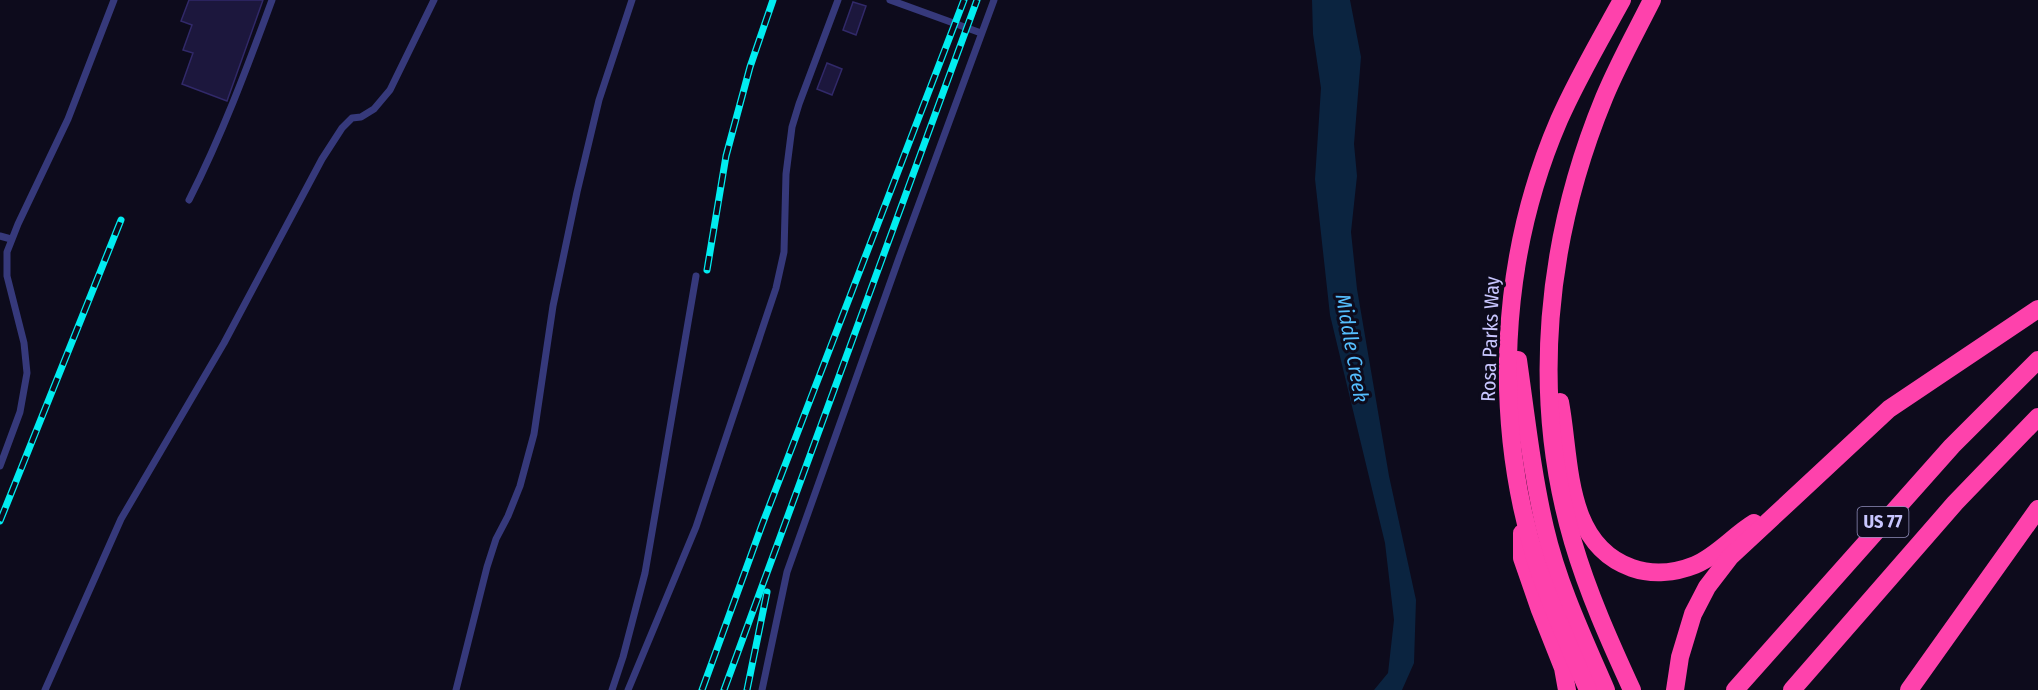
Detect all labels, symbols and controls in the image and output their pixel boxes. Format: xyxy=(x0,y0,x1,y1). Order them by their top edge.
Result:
street label: Rosa Parks Way xyxy=(1476,276,1504,402)
water label: Middle Creek xyxy=(1330,292,1374,404)
road number: US 77 xyxy=(1858,507,1908,537)

